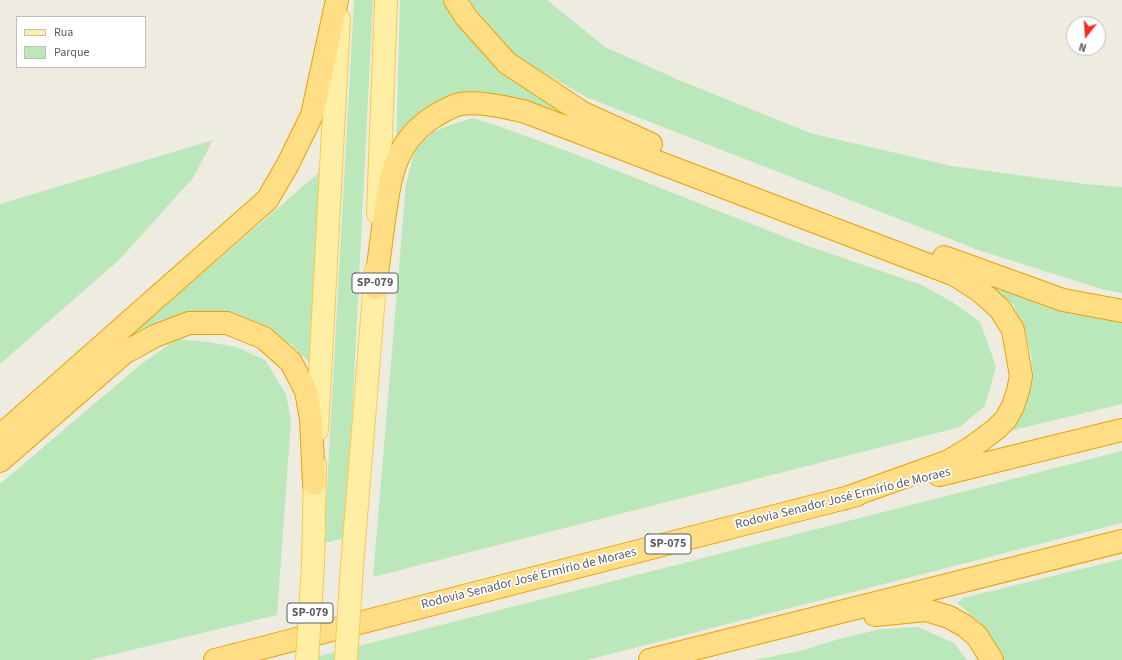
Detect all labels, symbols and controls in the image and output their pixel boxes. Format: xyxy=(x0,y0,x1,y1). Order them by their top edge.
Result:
legend xyxy=(16,16,146,68)
north arrow xyxy=(1066,16,1106,56)
text: Rua xyxy=(54,24,73,41)
text: N xyxy=(1077,39,1088,55)
text: Parque xyxy=(54,44,90,61)
road number: SP-079 xyxy=(352,273,398,293)
street label: Rodovia Senador José Ermírio de Moraes xyxy=(734,465,952,533)
road number: SP-075 xyxy=(645,534,691,554)
street label: Rodovia Senador José Ermírio de Moraes xyxy=(420,545,638,613)
road number: SP-079 xyxy=(287,603,333,623)

